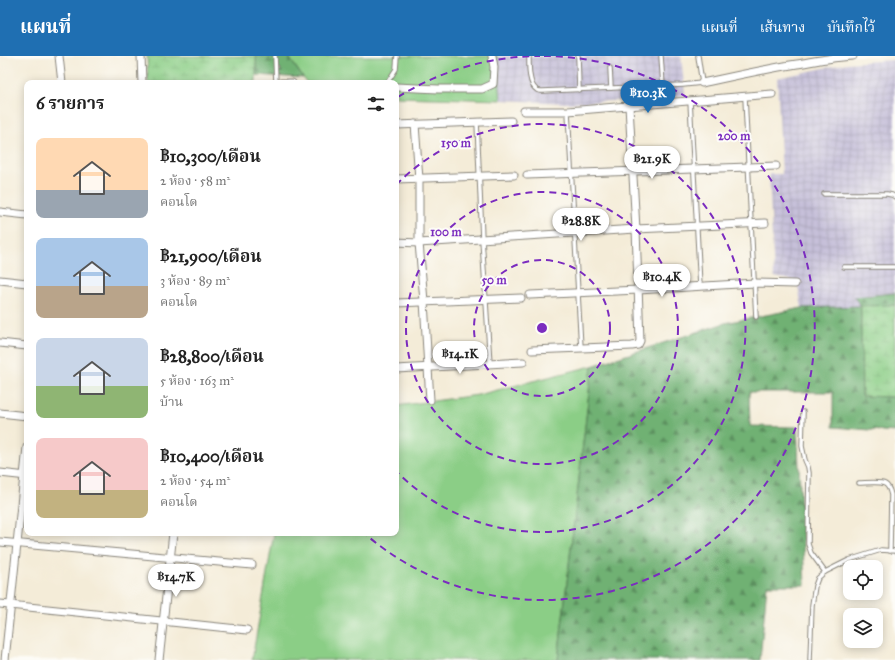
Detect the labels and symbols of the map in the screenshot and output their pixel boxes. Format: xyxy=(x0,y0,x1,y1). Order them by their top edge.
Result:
pin: ฿10.3K xyxy=(615,80,681,114)
text: 200 m xyxy=(718,129,751,143)
text: 150 m xyxy=(441,136,472,150)
pin: ฿21.9K xyxy=(619,146,685,180)
pin: ฿28.8K xyxy=(548,208,614,242)
text: 100 m xyxy=(430,225,463,239)
pin: ฿10.4K xyxy=(629,264,695,298)
text: 50 m xyxy=(481,273,508,287)
centre of rings xyxy=(535,321,549,335)
pin: ฿14.1K xyxy=(427,341,493,375)
pin: ฿14.7K xyxy=(143,564,209,598)

